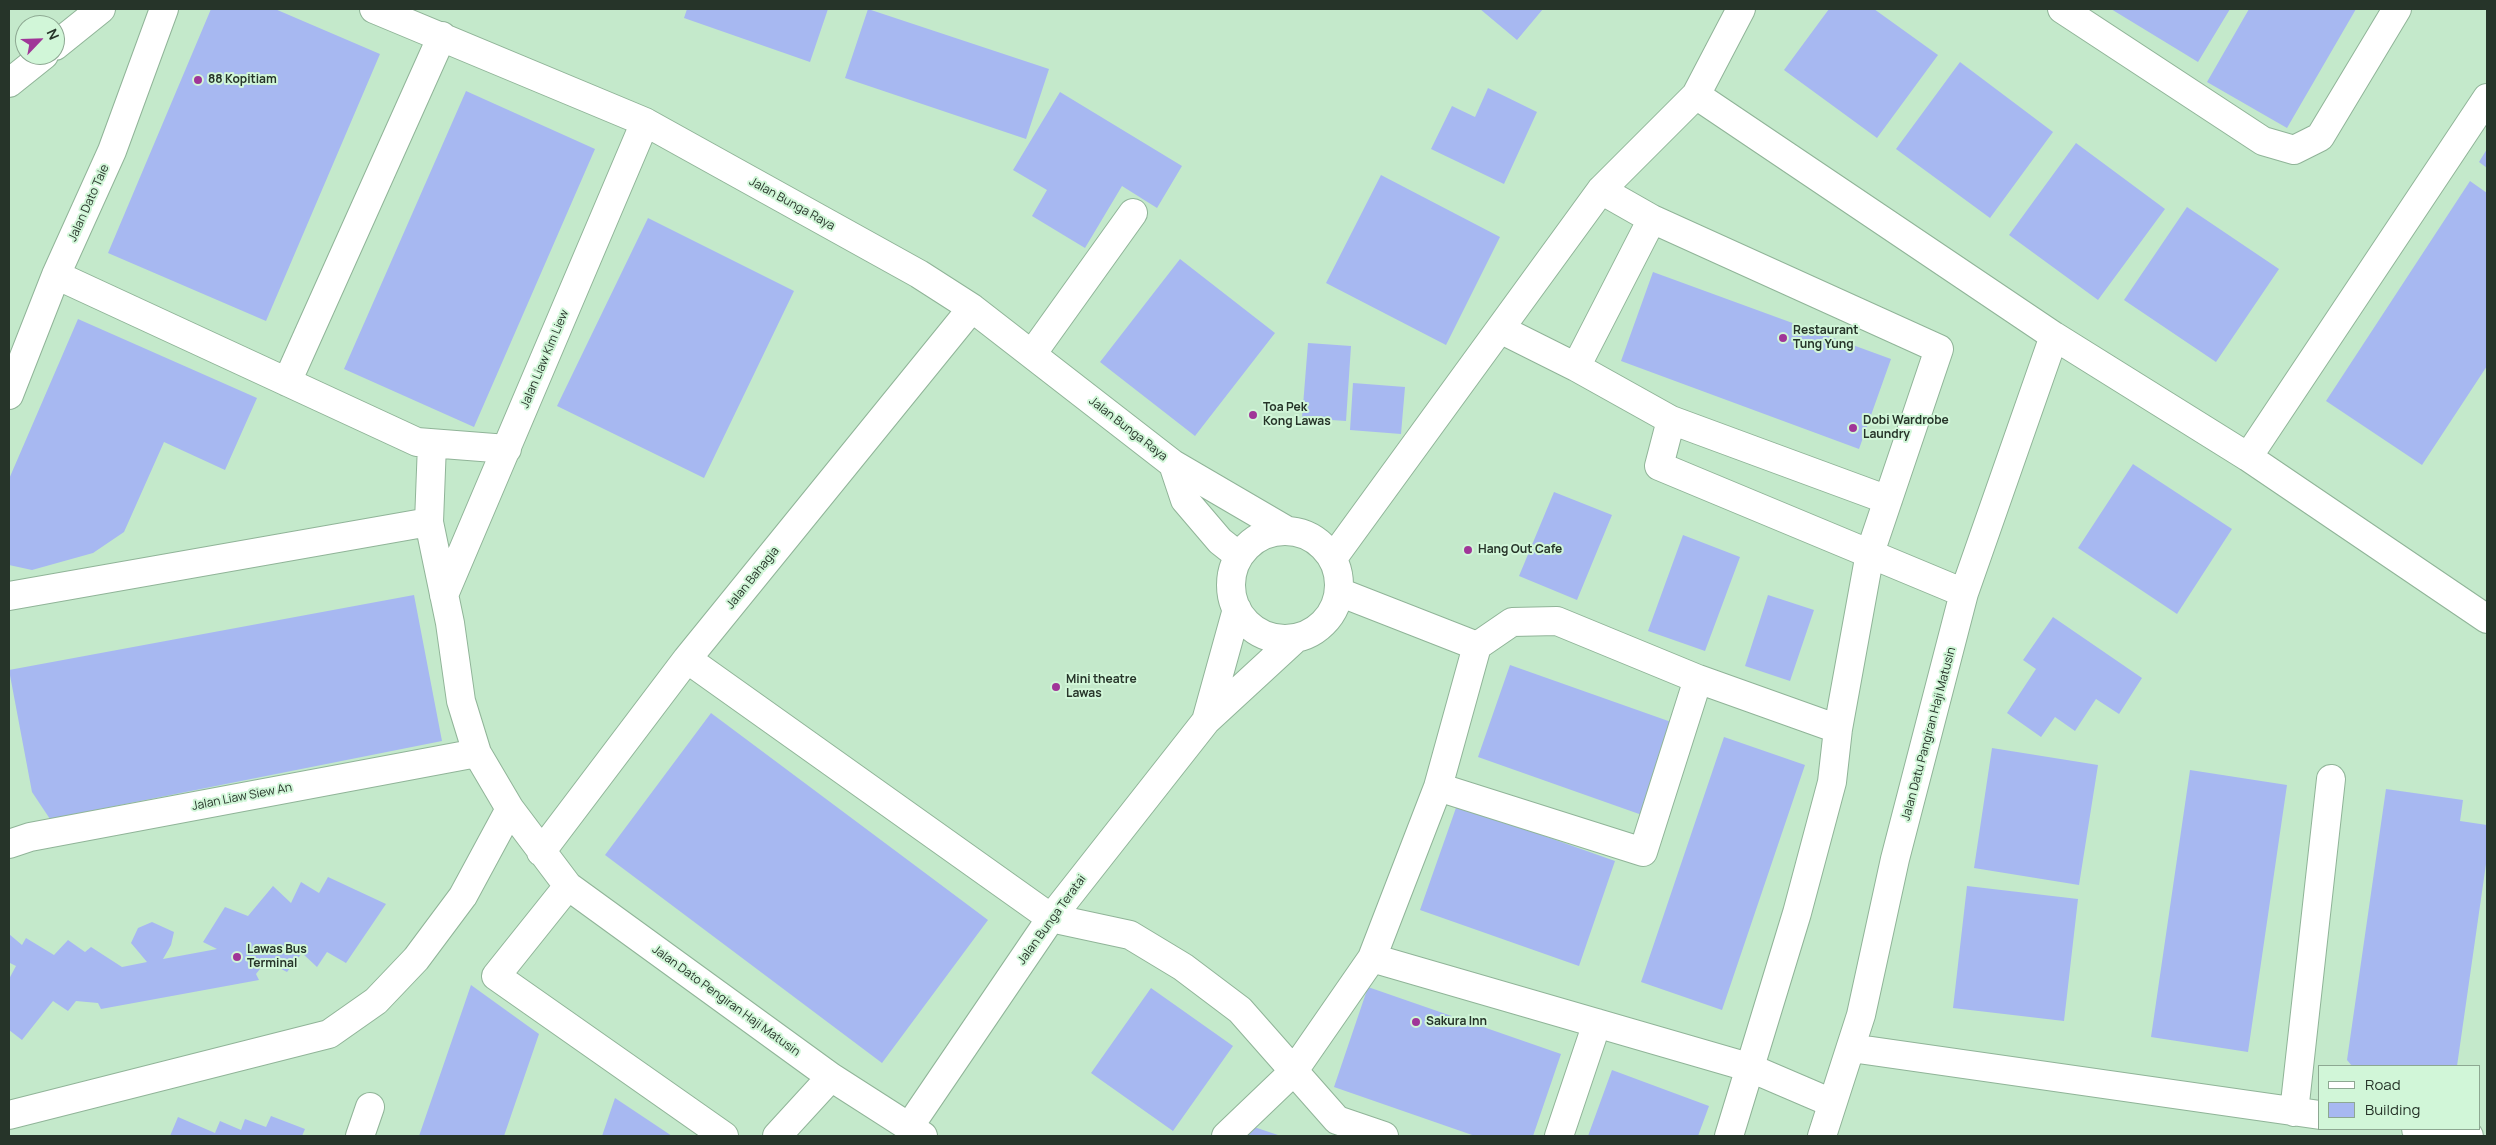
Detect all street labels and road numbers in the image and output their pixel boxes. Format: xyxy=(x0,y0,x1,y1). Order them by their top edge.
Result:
street label: Jalan Dato Taie xyxy=(66,162,112,244)
street label: Jalan Bunga Raya xyxy=(747,175,837,233)
street label: Jalan Liaw Kim Liew xyxy=(518,308,572,410)
street label: Jalan Bunga Raya xyxy=(1086,394,1170,464)
street label: Jalan Bahagia xyxy=(724,544,782,612)
street label: Jalan Datu Pangiran Haji Matusin xyxy=(1899,646,1959,822)
street label: Jalan Liaw Siew An xyxy=(191,780,293,814)
street label: Jalan Bunga Teratai xyxy=(1015,872,1089,968)
street label: Jalan Dato Pengiran Haji Matusin xyxy=(649,942,803,1060)

